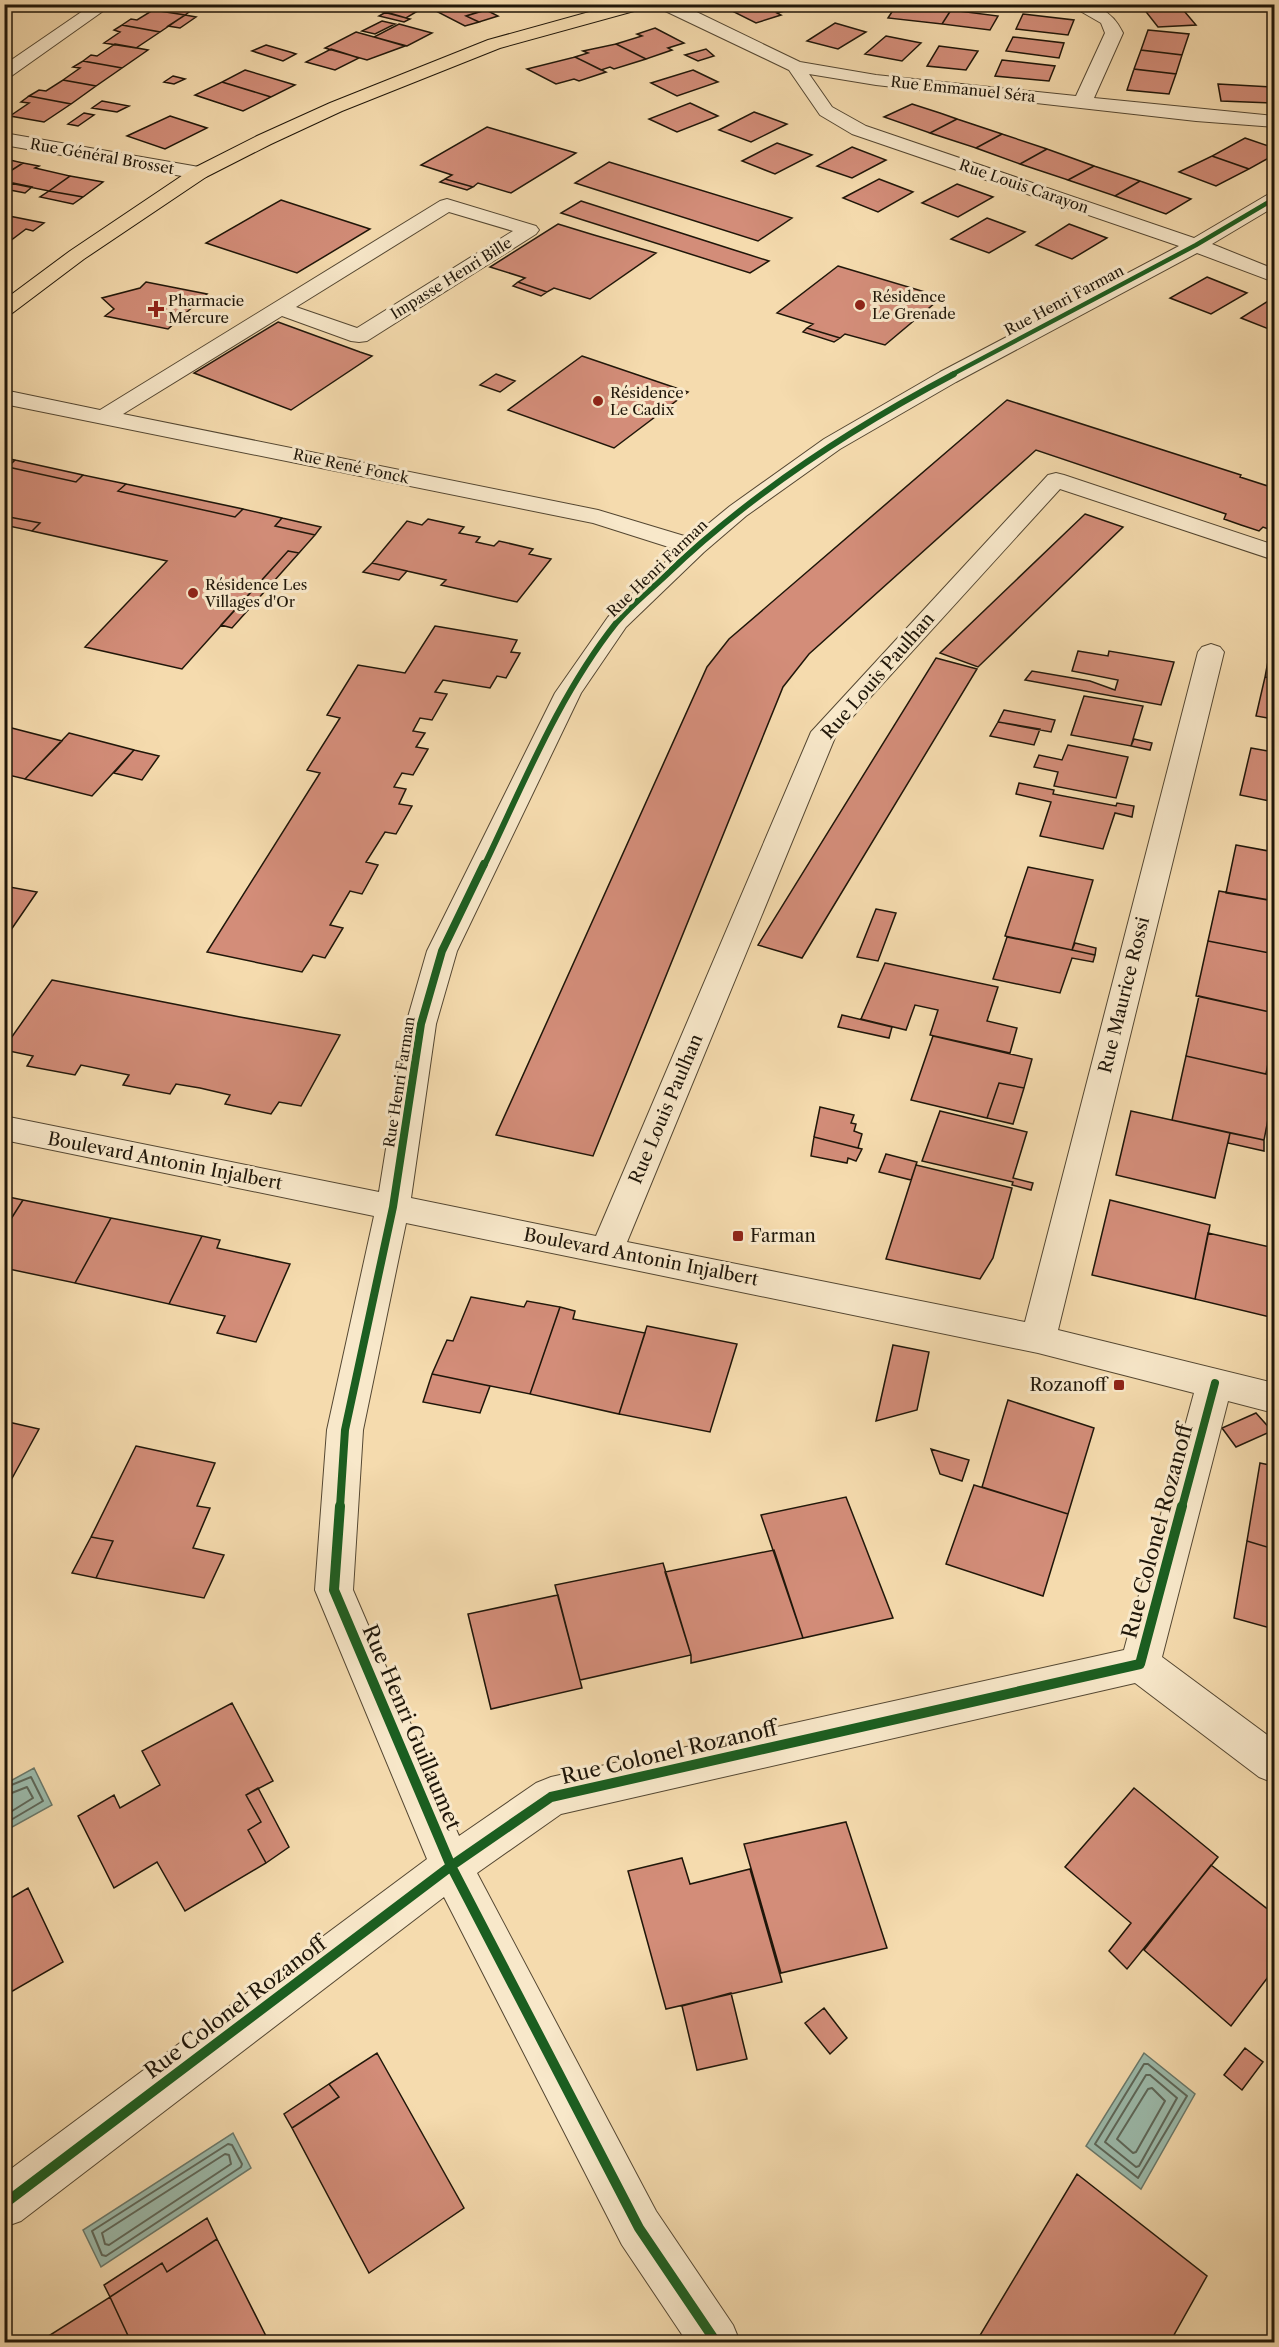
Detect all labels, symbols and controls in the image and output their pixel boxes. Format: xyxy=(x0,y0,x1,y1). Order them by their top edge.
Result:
street label: Rue Emmanuel Séra xyxy=(889,72,1037,106)
street label: Rue Général Brosset xyxy=(28,134,176,178)
street label: Rue Louis Carayon xyxy=(957,155,1092,217)
street label: Impasse Henri Bille xyxy=(387,233,515,323)
street label: Rue Henri Farman xyxy=(1001,260,1127,339)
place label: Résidence Le Grenade xyxy=(872,287,956,323)
place label: Pharmacie Mercure xyxy=(168,291,244,327)
marker: Résidence Le Grenade xyxy=(853,298,867,312)
marker: Pharmacie Mercure xyxy=(149,302,163,316)
place label: Résidence Le Cadix xyxy=(610,383,684,419)
marker: Résidence Le Cadix xyxy=(591,394,605,408)
street label: Rue René Fonck xyxy=(291,444,412,488)
street label: Rue Henri Farman xyxy=(603,515,712,621)
place label: Résidence Les Villages d'Or xyxy=(204,575,307,611)
marker: Résidence Les Villages d'Or xyxy=(186,586,200,600)
street label: Rue Louis Paulhan xyxy=(817,608,939,744)
street label: Rue Maurice Rossi xyxy=(1094,914,1154,1075)
street label: Rue Henri Farman xyxy=(379,1014,419,1149)
street label: Rue Louis Paulhan xyxy=(624,1031,708,1187)
street label: Boulevard Antonin Injalbert xyxy=(46,1127,285,1195)
street label: Boulevard Antonin Injalbert xyxy=(522,1223,761,1291)
place label: Farman xyxy=(750,1225,816,1247)
marker: Farman xyxy=(731,1229,745,1243)
place label: Rozanoff xyxy=(1030,1374,1110,1396)
marker: Rozanoff xyxy=(1112,1378,1126,1392)
street label: Rue Colonel Rozanoff xyxy=(1116,1419,1198,1641)
street label: Rue Henri Guillaumet xyxy=(357,1621,467,1834)
street label: Rue Colonel Rozanoff xyxy=(559,1714,782,1789)
street label: Rue Colonel Rozanoff xyxy=(139,1929,333,2083)

